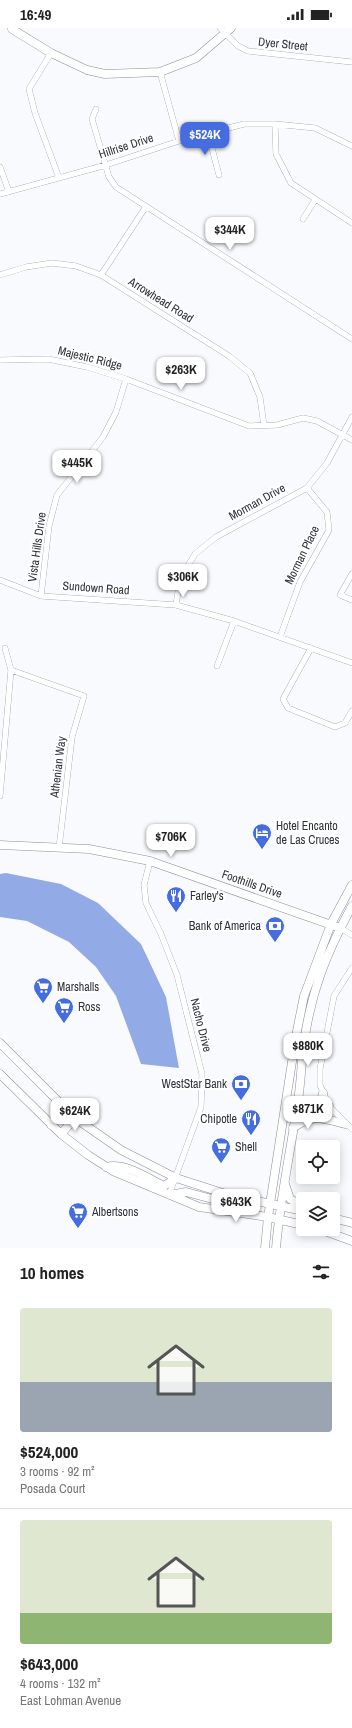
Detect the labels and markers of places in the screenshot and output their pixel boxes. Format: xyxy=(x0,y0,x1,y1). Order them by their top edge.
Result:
pin: $524K xyxy=(177,122,233,156)
pin: $344K xyxy=(202,217,258,251)
pin: $263K xyxy=(153,357,209,391)
pin: $445K xyxy=(49,450,105,484)
pin: $306K xyxy=(155,564,211,598)
place label: Hotel Encanto de Las Cruces xyxy=(276,818,340,848)
hotel icon: Hotel Encanto de Las Cruces xyxy=(251,822,273,850)
pin: $706K xyxy=(143,824,199,858)
restaurant icon: Farley's xyxy=(165,885,187,913)
place label: Farley's xyxy=(190,888,224,904)
bank icon: Bank of America xyxy=(264,915,286,943)
place label: Bank of America xyxy=(189,918,262,934)
supermarket icon: Marshalls xyxy=(32,976,54,1004)
place label: Marshalls xyxy=(57,979,99,995)
supermarket icon: Ross xyxy=(53,996,75,1024)
place label: Ross xyxy=(78,999,100,1015)
pin: $880K xyxy=(280,1033,336,1067)
bank icon: WestStar Bank xyxy=(230,1073,252,1101)
place label: WestStar Bank xyxy=(162,1076,227,1092)
pin: $871K xyxy=(280,1096,336,1130)
pin: $624K xyxy=(47,1098,103,1132)
restaurant icon: Chipotle xyxy=(240,1108,262,1136)
place label: Chipotle xyxy=(200,1111,237,1127)
supermarket icon: Shell xyxy=(210,1136,232,1164)
place label: Shell xyxy=(235,1139,257,1155)
pin: $643K xyxy=(208,1189,264,1223)
supermarket icon: Albertsons xyxy=(67,1201,89,1229)
place label: Albertsons xyxy=(91,1204,139,1220)

